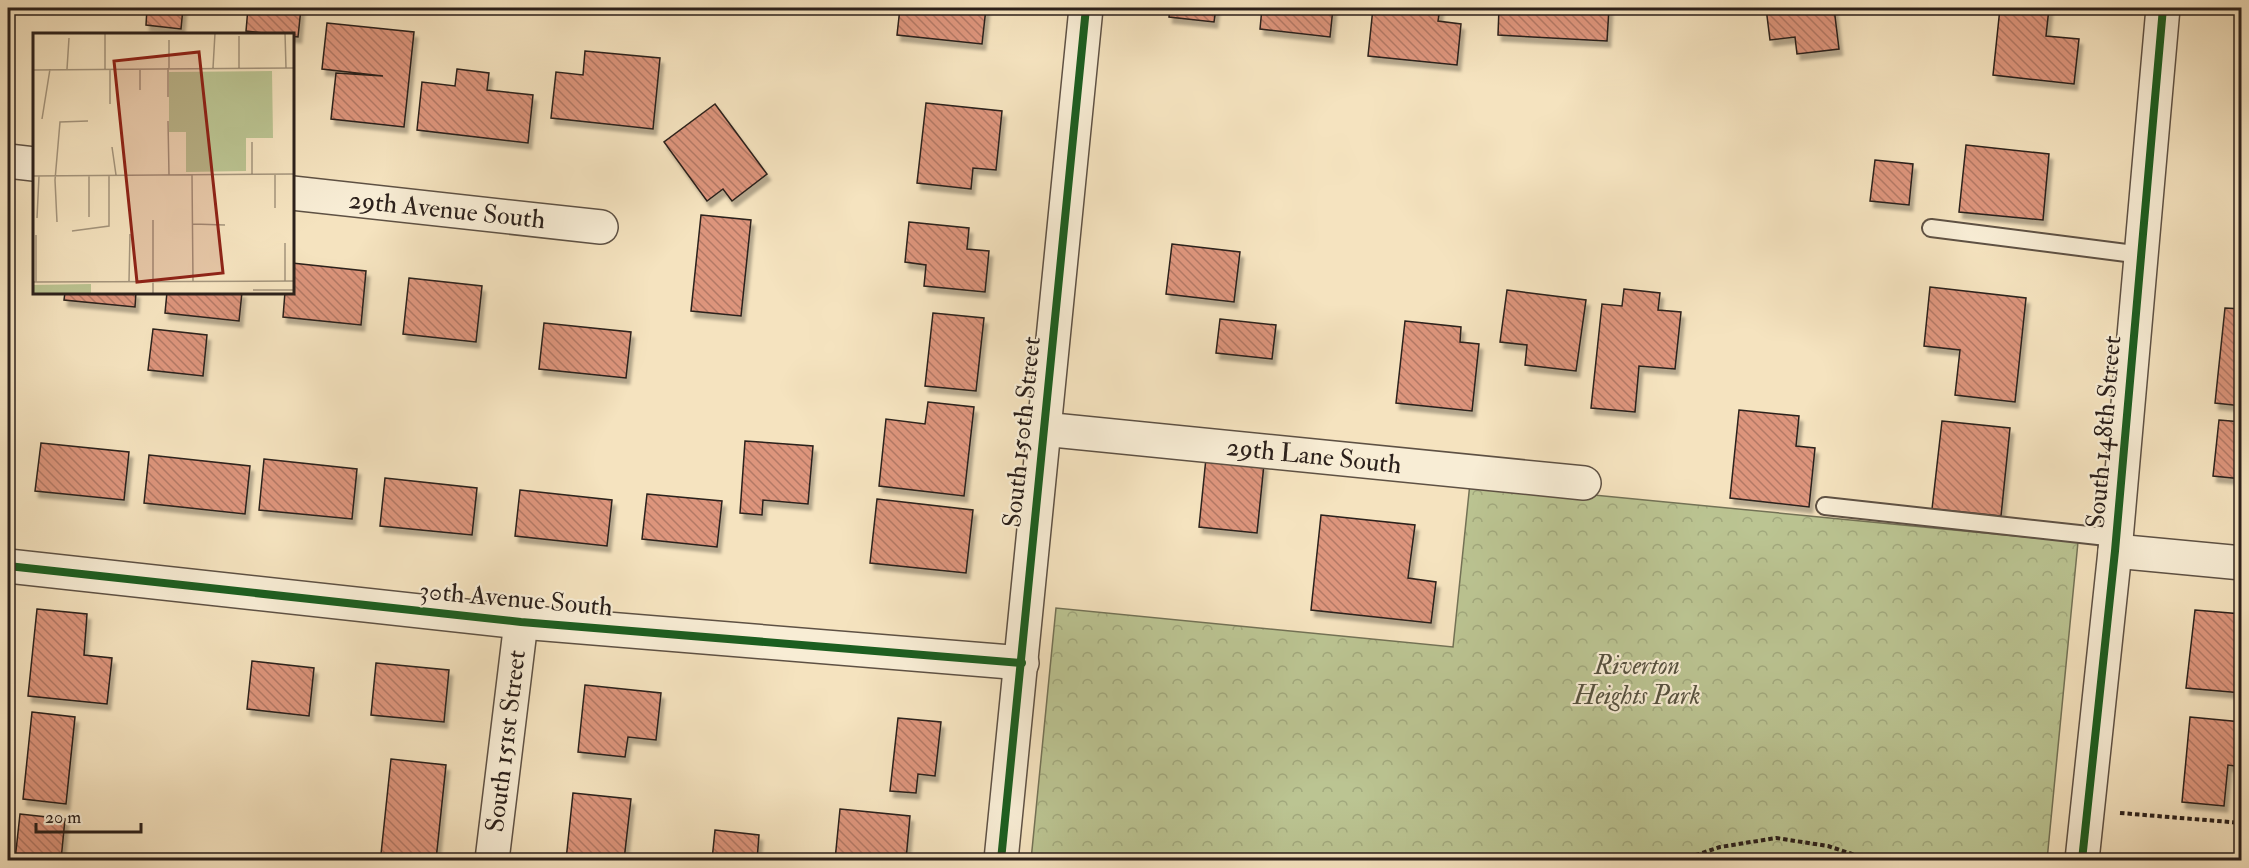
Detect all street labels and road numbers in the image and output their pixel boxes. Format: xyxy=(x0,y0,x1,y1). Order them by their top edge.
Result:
street label: 29th Avenue South xyxy=(347,184,547,236)
street label: South 148th Street xyxy=(2080,334,2128,530)
street label: South 150th Street xyxy=(996,335,1048,529)
street label: 29th Lane South xyxy=(1225,431,1403,481)
street label: 30th Avenue South xyxy=(418,575,614,623)
street label: South 151st Street xyxy=(479,648,533,834)

